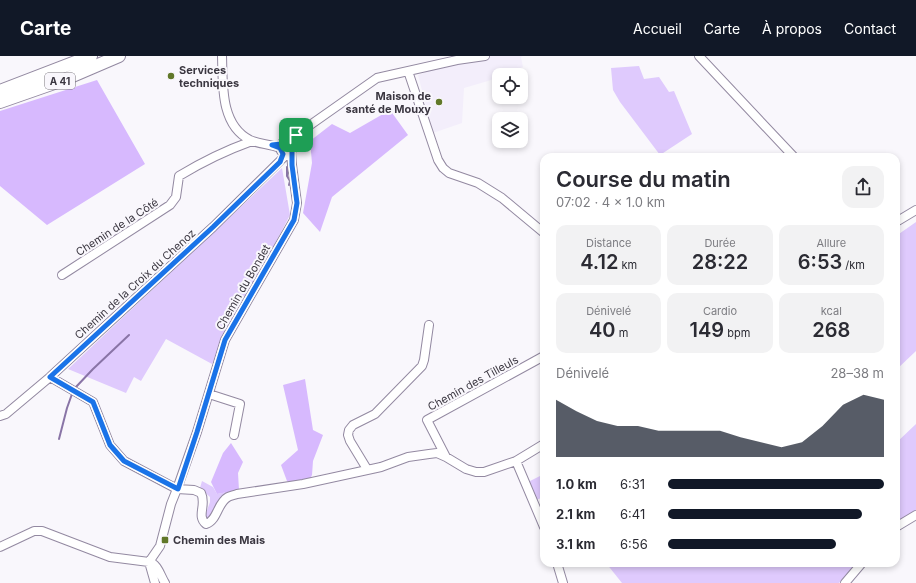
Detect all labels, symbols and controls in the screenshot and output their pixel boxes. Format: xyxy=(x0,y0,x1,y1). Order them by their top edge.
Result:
text: Carte xyxy=(20,17,71,40)
text: Accueil xyxy=(633,20,682,37)
text: Carte xyxy=(704,20,740,37)
text: À propos xyxy=(762,20,822,37)
text: Contact xyxy=(844,20,896,37)
place label: Services techniques xyxy=(179,63,239,90)
map controls xyxy=(492,68,528,148)
button: locate xyxy=(492,68,528,104)
marker: Services techniques xyxy=(166,71,176,81)
road number: A 41 xyxy=(45,73,75,89)
place label: Maison de santé de Mouxy xyxy=(346,89,431,116)
marker: Maison de santé de Mouxy xyxy=(434,97,444,107)
button: layers xyxy=(492,112,528,148)
pin xyxy=(279,118,313,152)
icon: arrive xyxy=(285,124,307,146)
text: Course du matin xyxy=(556,166,731,192)
button: share xyxy=(842,166,884,208)
text: 07:02 · 4 × 1.0 km xyxy=(556,194,665,210)
street label: Chemin de la Côté xyxy=(73,195,161,259)
street label: Chemin de la Croix du Chenoz xyxy=(72,226,198,342)
text: Distance xyxy=(586,236,631,250)
text: Durée xyxy=(704,236,736,250)
text: Allure xyxy=(816,236,846,250)
street label: Chemin du Bondet xyxy=(213,241,273,332)
text: 4.12 xyxy=(580,250,618,274)
text: 28:22 xyxy=(692,250,748,274)
text: 6:53 xyxy=(798,250,842,274)
text: km xyxy=(618,258,637,272)
text: /km xyxy=(842,258,865,272)
text: Dénivelé xyxy=(586,304,631,318)
text: Cardio xyxy=(703,304,737,318)
text: kcal xyxy=(821,304,842,318)
text: 40 xyxy=(589,318,616,342)
text: 149 xyxy=(690,318,724,342)
text: 268 xyxy=(812,318,850,342)
text: m xyxy=(616,326,628,340)
text: bpm xyxy=(724,326,750,340)
street label: Chemin des Tilleuls xyxy=(425,352,521,414)
text: Dénivelé xyxy=(556,365,609,381)
text: 28–38 m xyxy=(830,365,884,381)
text: 1.0 km xyxy=(556,476,597,492)
text: 6:31 xyxy=(620,476,645,492)
text: 2.1 km xyxy=(556,506,595,522)
text: 6:41 xyxy=(620,506,645,522)
place label: Chemin des Mais xyxy=(173,533,265,547)
marker: Chemin des Mais xyxy=(160,535,170,545)
text: 3.1 km xyxy=(556,536,595,552)
text: 6:56 xyxy=(620,536,648,552)

